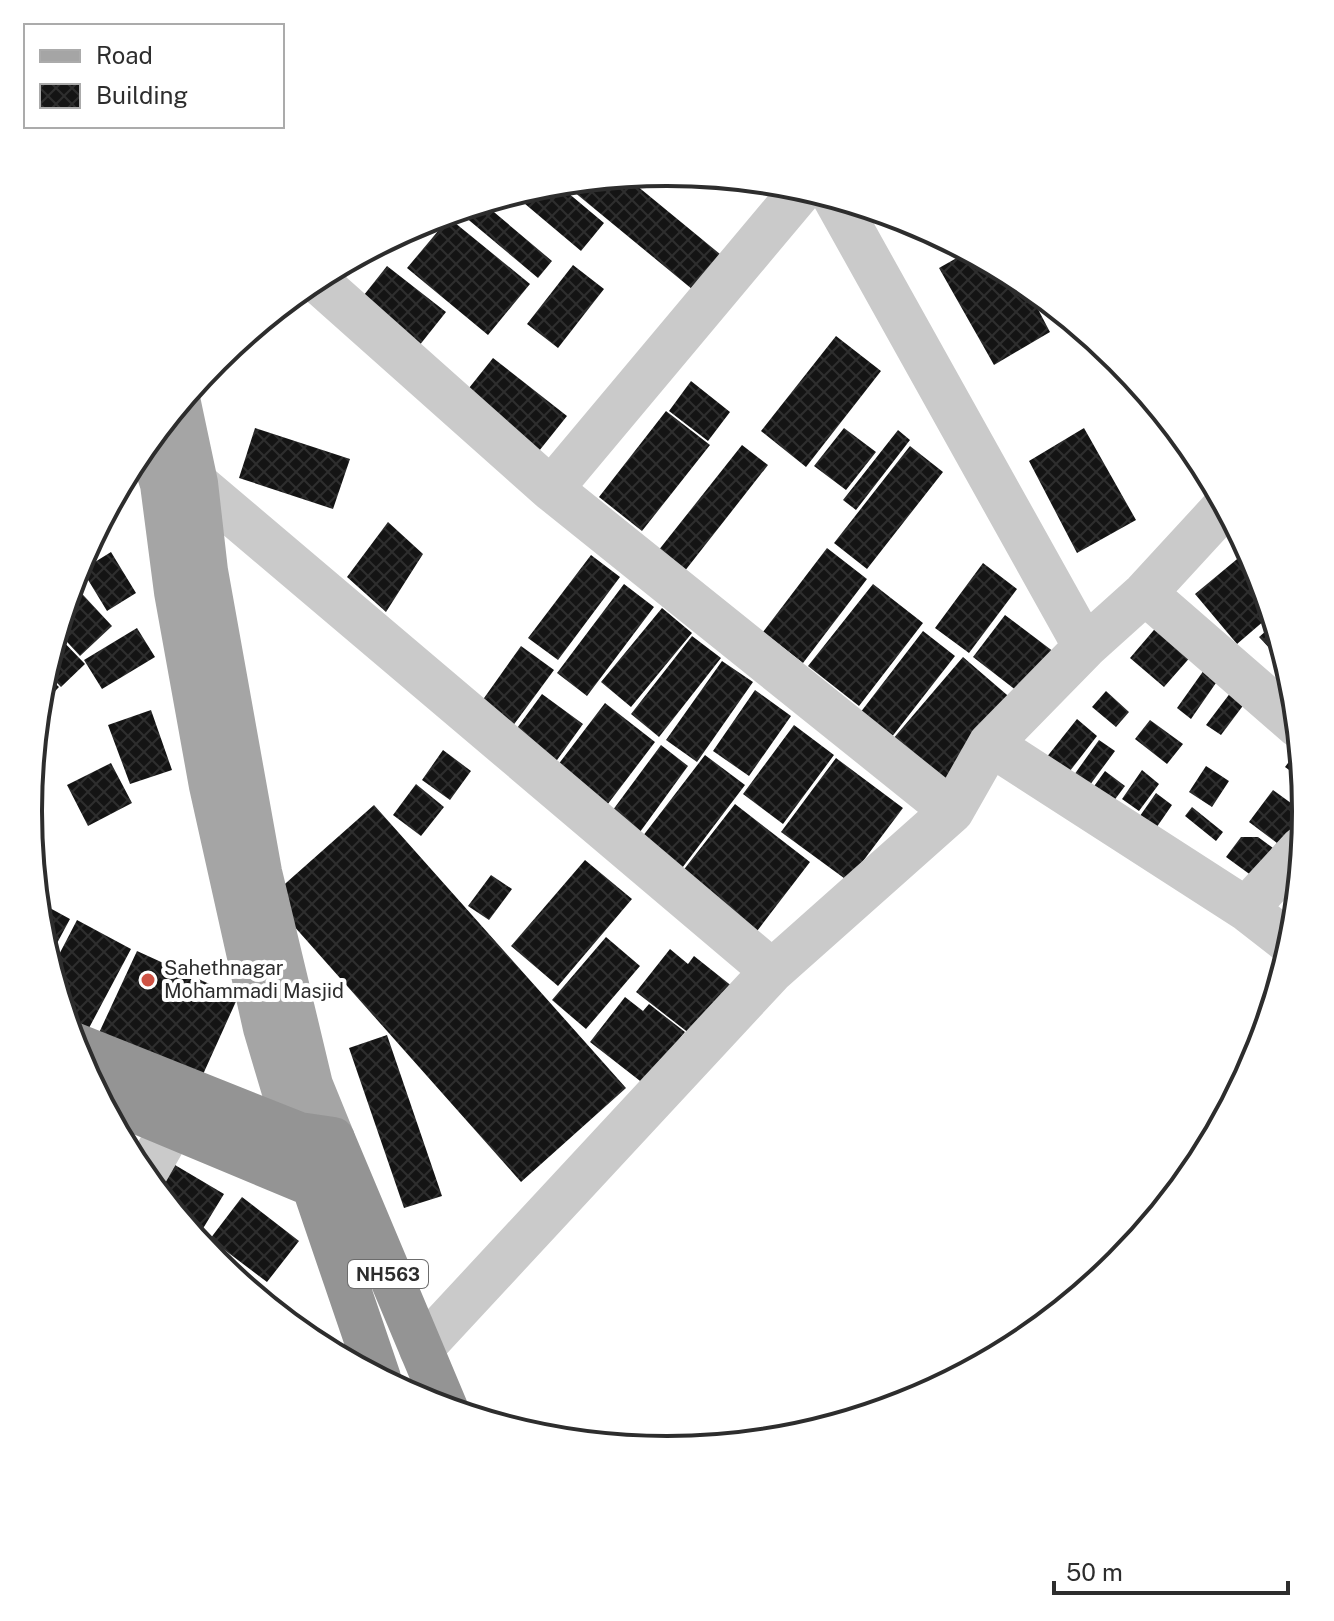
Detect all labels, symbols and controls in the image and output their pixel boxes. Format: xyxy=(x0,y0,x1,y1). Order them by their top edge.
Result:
legend xyxy=(24,24,284,128)
text: Road xyxy=(96,41,153,69)
text: Building xyxy=(96,81,188,109)
place label: Sahethnagar Mohammadi Masjid xyxy=(164,956,344,1003)
marker: Sahethnagar Mohammadi Masjid xyxy=(139,971,157,989)
road number: NH563 xyxy=(348,1260,428,1288)
scale bar xyxy=(1054,1545,1288,1595)
text: 50 m xyxy=(1066,1558,1123,1586)

